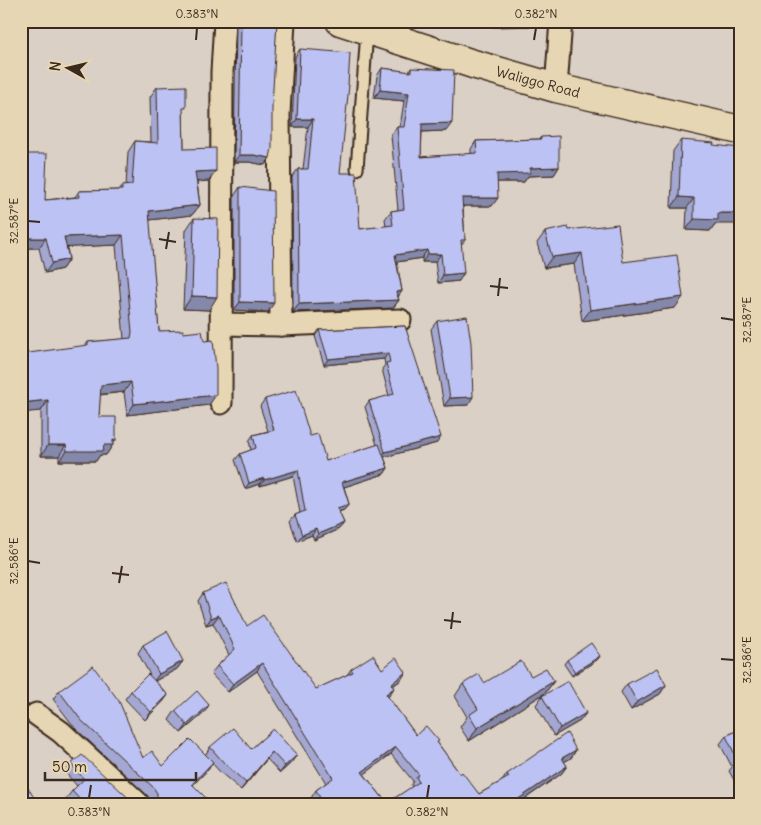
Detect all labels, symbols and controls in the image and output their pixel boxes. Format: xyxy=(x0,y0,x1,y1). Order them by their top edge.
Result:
text: 0.383°N xyxy=(175,6,219,21)
text: 0.382°N xyxy=(515,6,557,21)
north arrow xyxy=(42,42,92,92)
text: N xyxy=(46,60,65,72)
street label: Waliggo Road xyxy=(494,62,582,102)
text: 32.587°E xyxy=(6,198,21,244)
text: 32.587°E xyxy=(739,297,754,343)
text: 32.586°E xyxy=(6,537,21,585)
text: 32.586°E xyxy=(739,636,754,684)
scale bar xyxy=(45,750,196,782)
text: 50 m xyxy=(52,757,87,776)
text: 0.383°N xyxy=(67,804,111,819)
text: 0.382°N xyxy=(406,804,448,819)

